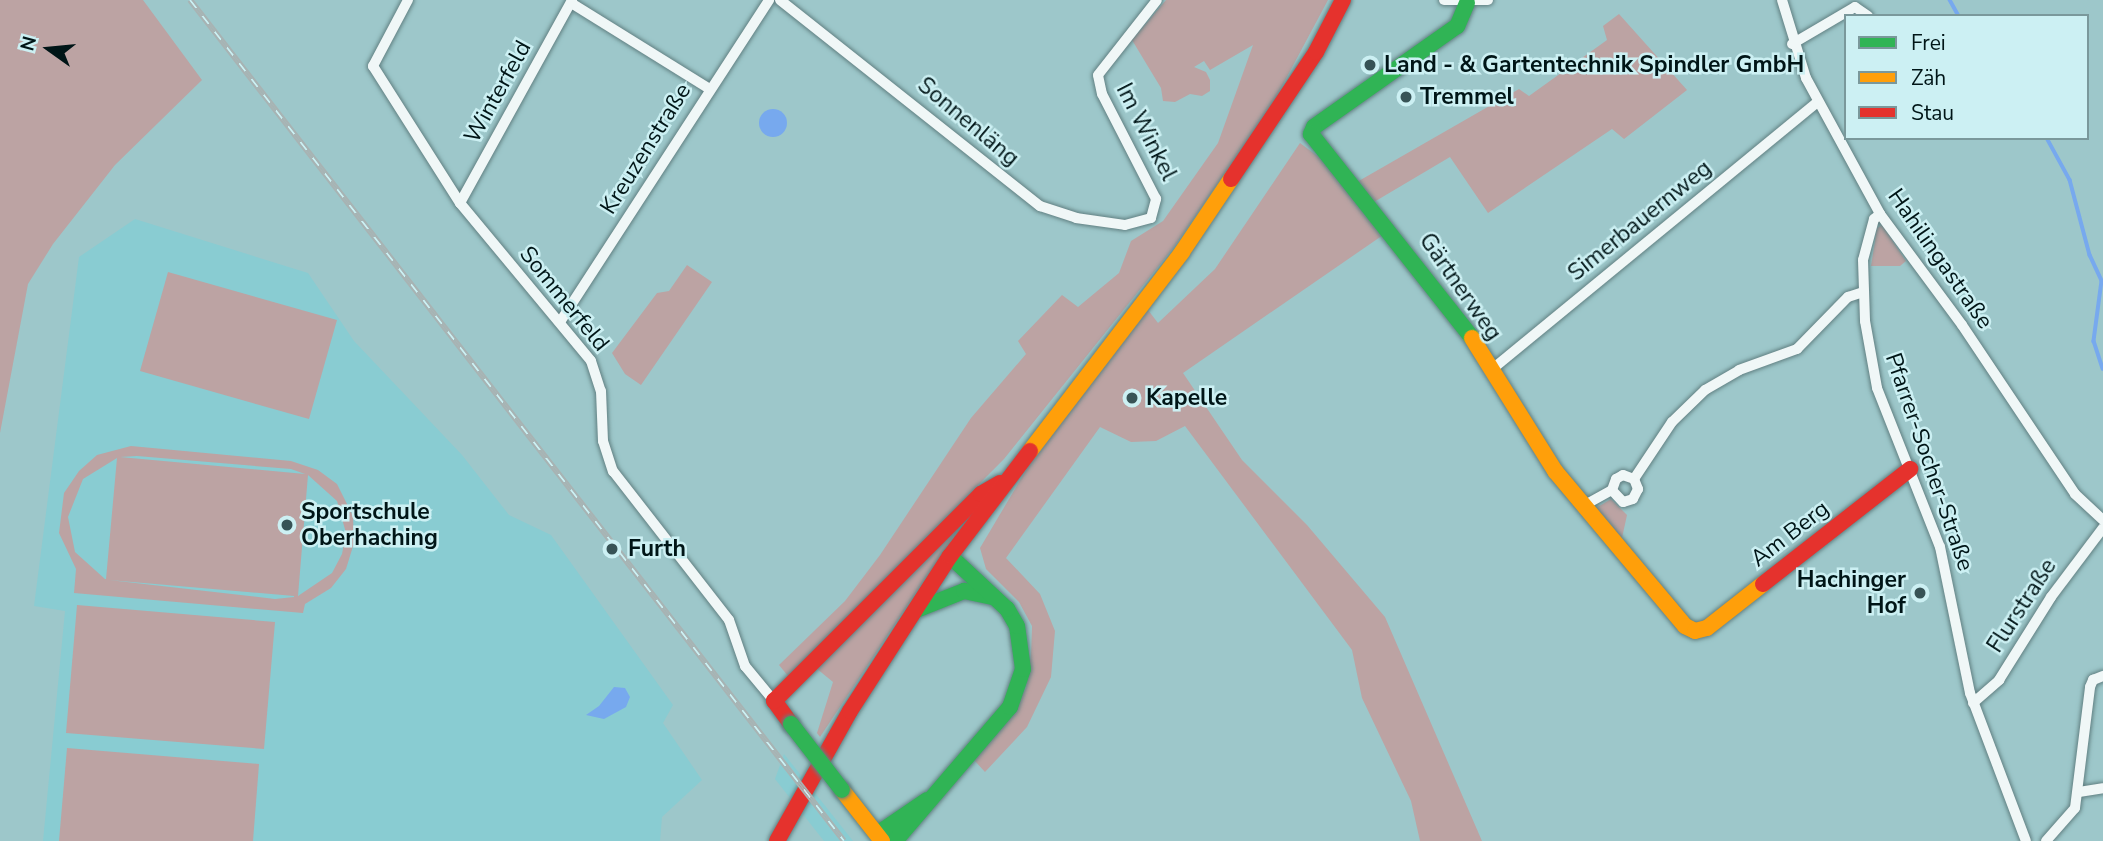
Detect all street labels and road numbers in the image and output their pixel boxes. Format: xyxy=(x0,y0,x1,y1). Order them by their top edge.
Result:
street label: Winterfeld xyxy=(459,36,537,148)
street label: Sonnenläng xyxy=(912,72,1024,172)
street label: Kreuzenstraße xyxy=(595,79,697,219)
street label: Im Winkel xyxy=(1110,79,1182,185)
street label: Simerbauernweg xyxy=(1563,155,1717,287)
street label: Hahilingastraße xyxy=(1881,184,1999,334)
street label: Gärtnerweg xyxy=(1413,228,1507,346)
street label: Sommerfeld xyxy=(513,241,615,357)
street label: Pfarrer-Socher-Straße xyxy=(1879,349,1979,575)
street label: Am Berg xyxy=(1745,495,1835,573)
street label: Flurstraße xyxy=(1982,554,2062,658)

